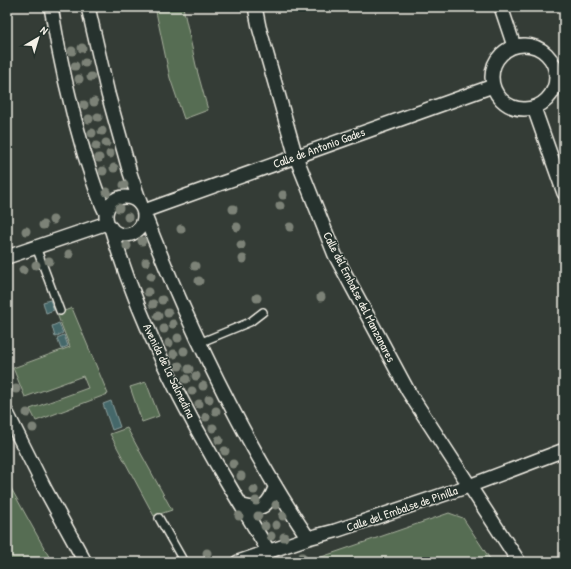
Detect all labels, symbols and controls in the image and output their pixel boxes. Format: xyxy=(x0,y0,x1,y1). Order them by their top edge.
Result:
north arrow xyxy=(18,18,58,58)
text: N xyxy=(38,23,51,38)
street label: Calle de Antonio Gades xyxy=(270,123,368,172)
street label: Calle del Embalse del Manzanares xyxy=(319,229,400,365)
street label: Avenida de La Salmedina xyxy=(139,320,200,421)
street label: Calle del Embalse de Pinilla xyxy=(344,481,460,536)

